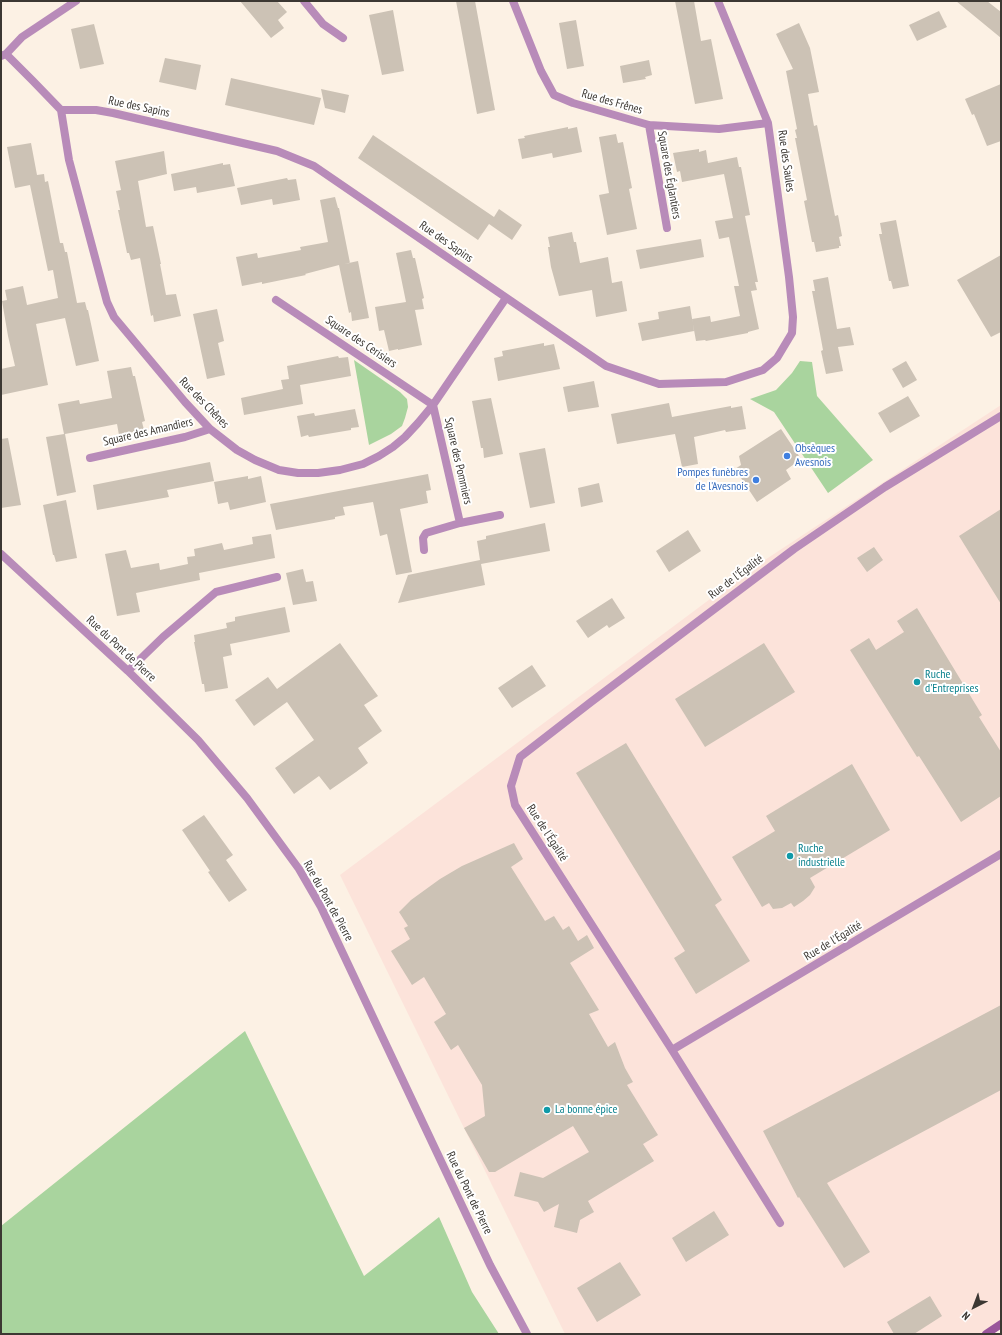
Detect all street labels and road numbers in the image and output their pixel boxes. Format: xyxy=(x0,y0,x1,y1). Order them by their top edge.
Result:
street label: Rue des Frênes xyxy=(580,86,644,118)
street label: Rue des Sapins xyxy=(107,93,171,121)
street label: Rue des Saules xyxy=(775,129,797,193)
street label: Square des Églantiers xyxy=(654,130,684,220)
street label: Rue des Sapins xyxy=(416,218,476,266)
street label: Square des Cerisiers xyxy=(323,313,399,371)
street label: Rue des Chênes xyxy=(176,375,232,431)
street label: Square des Amandiers xyxy=(102,415,194,449)
street label: Square des Pommiers xyxy=(441,416,475,506)
street label: Rue de l'Égalité xyxy=(706,552,766,602)
street label: Rue du Pont de Pierre xyxy=(83,613,159,685)
street label: Rue de l'Égalité xyxy=(523,802,571,864)
street label: Rue du Pont de Pierre xyxy=(300,858,356,944)
street label: Rue de l'Égalité xyxy=(802,918,864,964)
street label: Rue du Pont de Pierre xyxy=(443,1149,495,1237)

